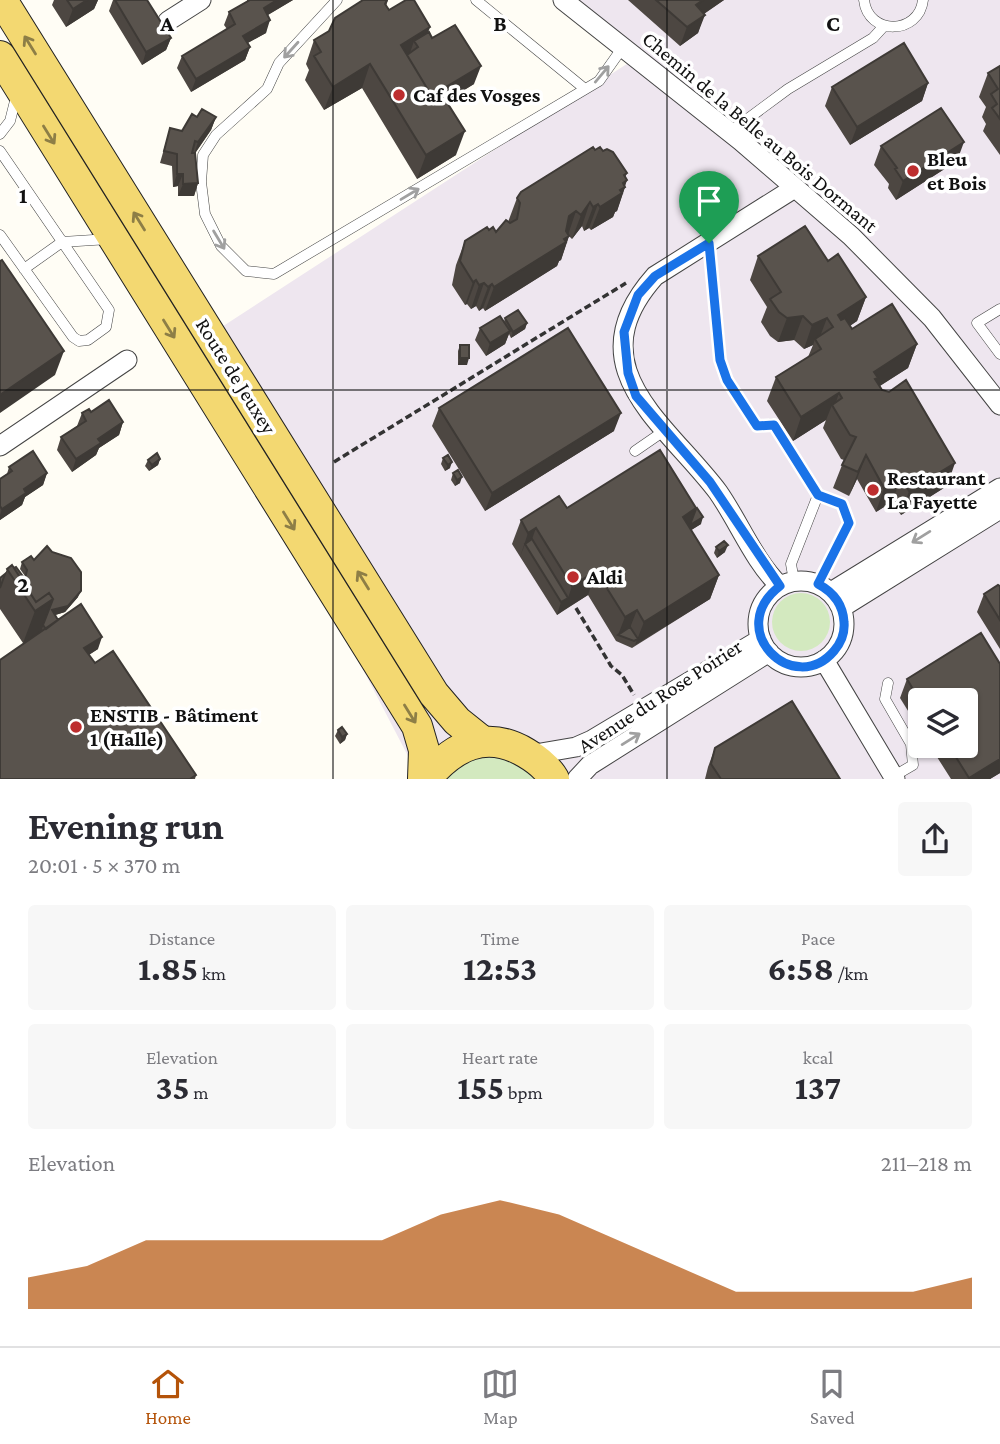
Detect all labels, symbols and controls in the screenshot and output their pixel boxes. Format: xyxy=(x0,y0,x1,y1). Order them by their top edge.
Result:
text: A xyxy=(159,10,174,36)
text: B xyxy=(493,10,507,36)
text: C xyxy=(826,10,840,36)
street label: Chemin de la Belle au Bois Dormant xyxy=(637,26,883,238)
one-way arrow xyxy=(22,36,37,55)
one-way arrow xyxy=(283,41,299,59)
one-way arrow xyxy=(594,65,610,83)
place label: Caf des Vosges xyxy=(413,83,541,107)
marker: Caf des Vosges xyxy=(391,87,407,103)
one-way arrow xyxy=(41,125,56,144)
place label: Bleu et Bois xyxy=(927,147,987,195)
marker: Bleu et Bois xyxy=(905,163,921,179)
pin xyxy=(679,171,739,243)
text: 1 xyxy=(19,182,28,208)
icon: arrive xyxy=(690,182,728,220)
one-way arrow xyxy=(399,186,419,200)
one-way arrow xyxy=(132,211,146,231)
one-way arrow xyxy=(212,230,227,249)
street label: Route de Jeuxey xyxy=(191,314,281,439)
one-way arrow xyxy=(162,318,176,338)
place label: Restaurant La Fayette xyxy=(887,466,986,514)
marker: Restaurant La Fayette xyxy=(865,482,881,498)
one-way arrow xyxy=(283,511,297,531)
one-way arrow xyxy=(912,530,932,544)
place label: Aldi xyxy=(586,565,623,589)
marker: Aldi xyxy=(565,569,581,585)
text: 2 xyxy=(17,571,29,597)
one-way arrow xyxy=(355,571,369,591)
street label: Avenue du Rose Poirier xyxy=(573,634,747,758)
map controls xyxy=(908,688,978,758)
button: layers xyxy=(908,688,978,758)
place label: ENSTIB - Bâtiment 1 (Halle) xyxy=(90,703,258,751)
one-way arrow xyxy=(403,704,417,724)
marker: ENSTIB - Bâtiment 1 (Halle) xyxy=(68,719,84,735)
one-way arrow xyxy=(621,732,641,746)
button: share xyxy=(898,802,972,876)
text: Evening run xyxy=(28,805,224,847)
text: 20:01 · 5 × 370 m xyxy=(28,852,180,878)
text: Distance xyxy=(149,928,215,949)
text: Time xyxy=(481,928,519,949)
text: Pace xyxy=(801,928,835,949)
text: 1.85 xyxy=(138,949,198,988)
text: 12:53 xyxy=(463,949,537,988)
text: 6:58 xyxy=(767,949,834,988)
text: km xyxy=(198,963,226,984)
text: /km xyxy=(834,963,869,984)
text: Elevation xyxy=(146,1047,218,1068)
text: Heart rate xyxy=(462,1047,538,1068)
text: kcal xyxy=(803,1047,833,1068)
text: 35 xyxy=(155,1068,190,1107)
text: 155 xyxy=(457,1068,504,1107)
text: 137 xyxy=(795,1068,841,1107)
text: m xyxy=(190,1082,209,1103)
text: bpm xyxy=(504,1082,543,1103)
text: Elevation xyxy=(28,1150,115,1176)
text: 211–218 m xyxy=(881,1150,972,1176)
tab: Home xyxy=(145,1365,191,1428)
tab: Map xyxy=(481,1365,519,1428)
tab: Saved xyxy=(810,1365,855,1428)

